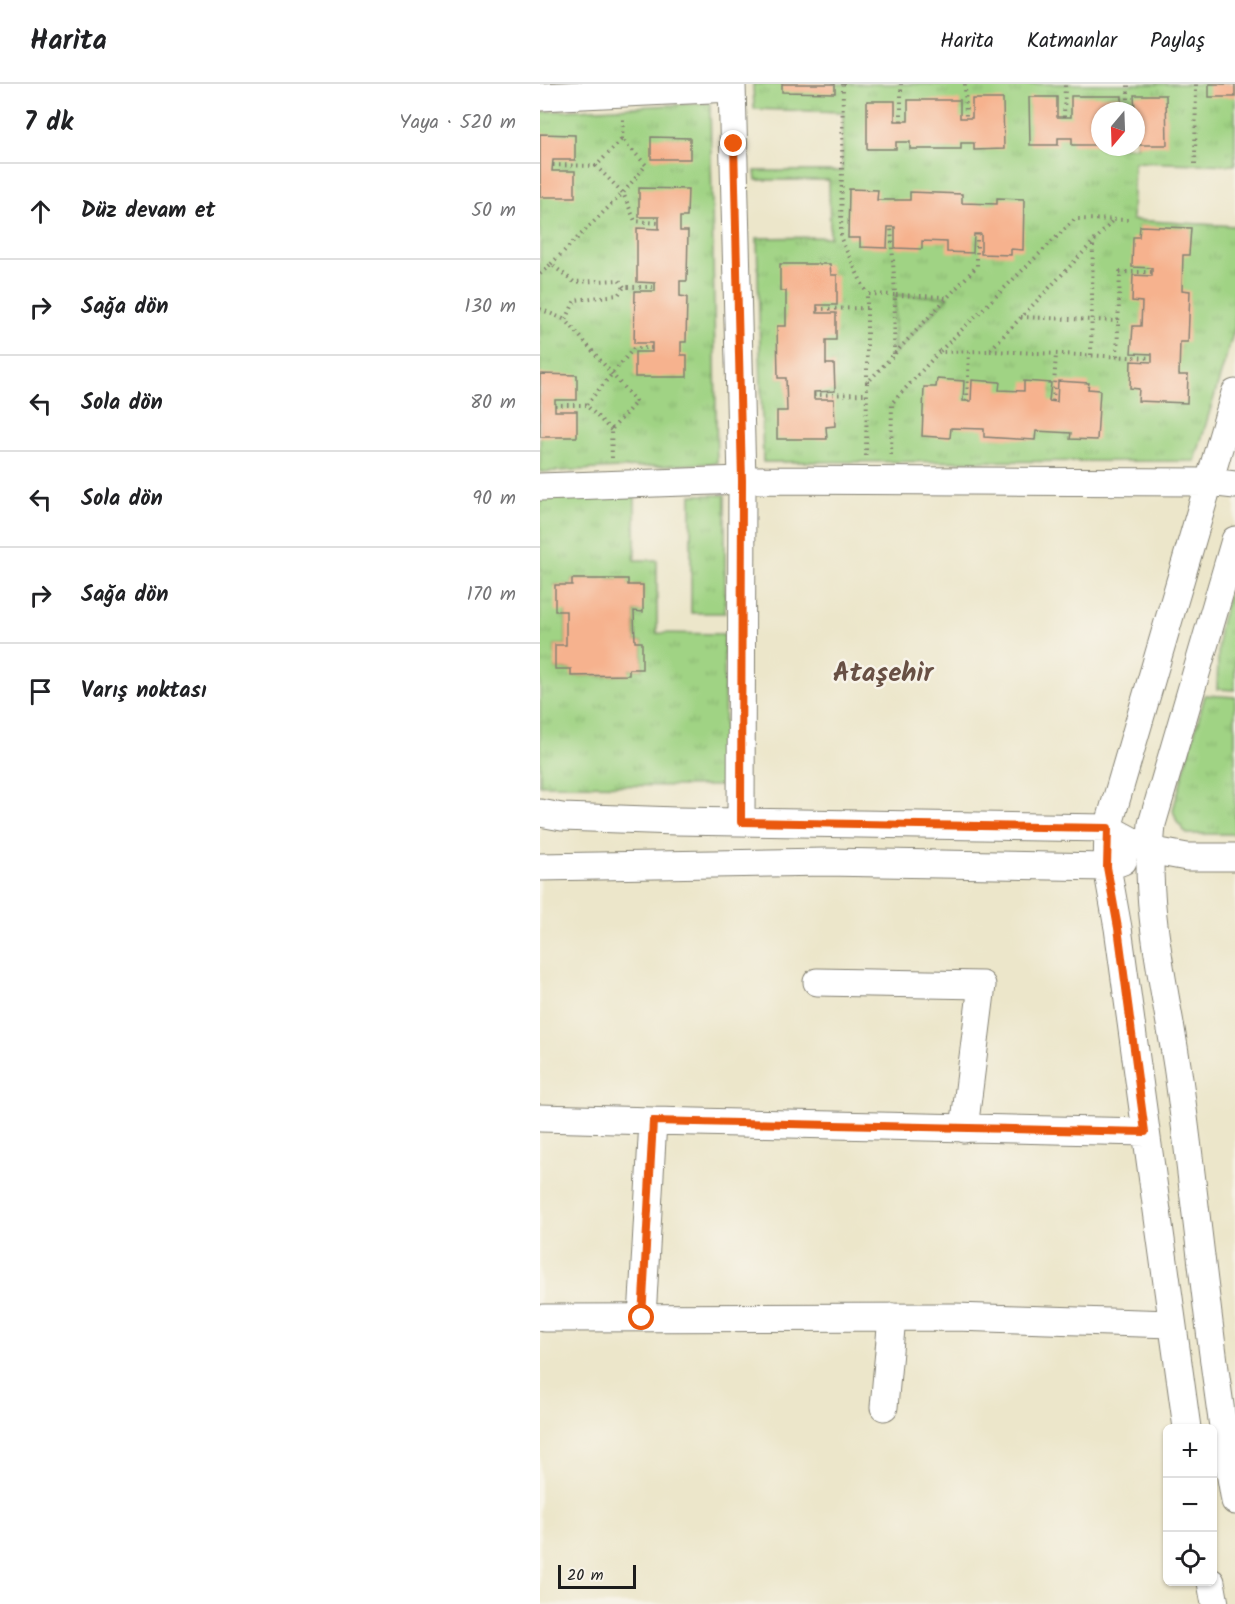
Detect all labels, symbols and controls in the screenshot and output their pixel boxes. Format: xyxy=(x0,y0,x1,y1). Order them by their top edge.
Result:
text: Harita xyxy=(30,19,107,64)
text: Harita xyxy=(940,25,994,58)
text: Katmanlar xyxy=(1027,25,1117,58)
text: Paylaş xyxy=(1150,25,1205,58)
text: 7 dk xyxy=(24,102,73,144)
north arrow xyxy=(1091,102,1145,156)
text: Yaya · 520 m xyxy=(399,107,516,139)
route end xyxy=(720,130,746,156)
text: Düz devam et xyxy=(81,194,215,229)
icon: ahead xyxy=(24,195,57,228)
text: 50 m xyxy=(471,195,516,227)
text: Sağa dön xyxy=(81,290,168,325)
icon: right xyxy=(24,291,57,324)
text: 130 m xyxy=(464,291,516,323)
text: Sola dön xyxy=(81,386,163,421)
icon: left xyxy=(24,387,57,420)
text: 80 m xyxy=(470,387,516,419)
text: Sola dön xyxy=(81,482,163,517)
icon: left xyxy=(24,483,57,516)
text: 90 m xyxy=(472,483,516,515)
text: Sağa dön xyxy=(81,578,168,613)
icon: right xyxy=(24,579,57,612)
text: 170 m xyxy=(467,579,516,611)
district label: Ataşehir xyxy=(833,652,935,695)
text: Varış noktası xyxy=(81,674,207,709)
icon: arrive xyxy=(24,675,57,708)
route start xyxy=(628,1304,654,1330)
map controls xyxy=(1163,1424,1217,1586)
button: + xyxy=(1163,1424,1217,1478)
button: − xyxy=(1163,1478,1217,1532)
button: locate xyxy=(1163,1532,1217,1586)
scale bar xyxy=(558,1562,636,1590)
text: 20 m xyxy=(567,1563,603,1588)

